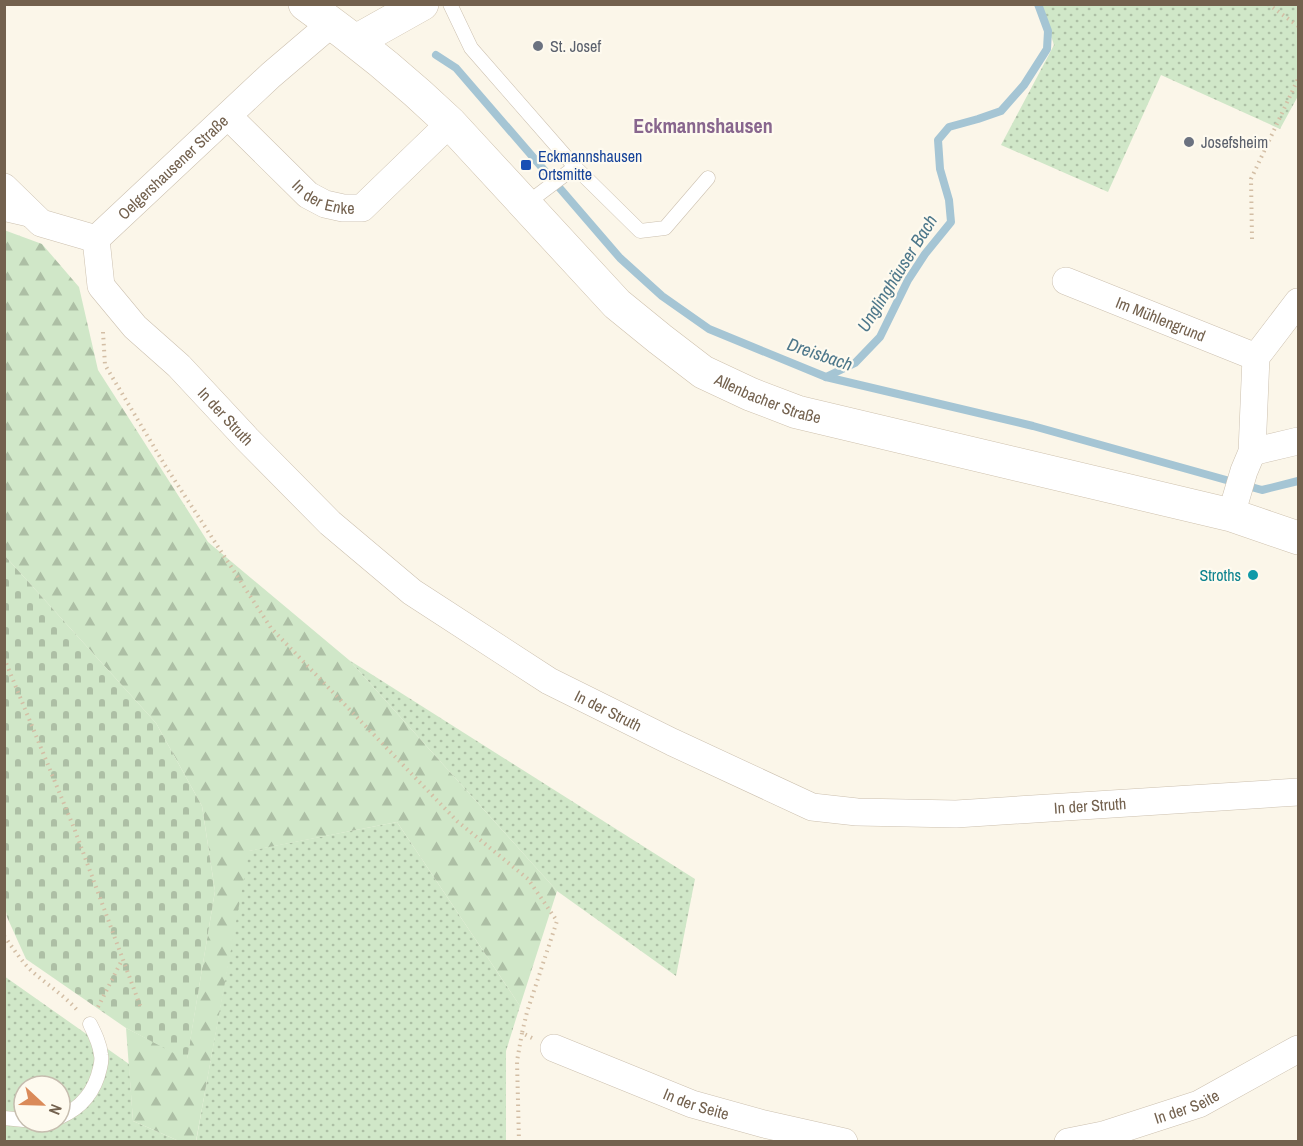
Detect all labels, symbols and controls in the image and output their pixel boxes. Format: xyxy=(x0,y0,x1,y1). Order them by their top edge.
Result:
place label: St. Josef xyxy=(550,35,601,57)
marker: St. Josef xyxy=(531,39,545,53)
street label: Oelgershausener Straße xyxy=(113,110,233,224)
district label: Eckmannshausen xyxy=(633,112,773,139)
place label: Josefsheim xyxy=(1201,131,1268,153)
marker: Josefsheim xyxy=(1182,135,1196,149)
place label: Eckmannshausen Ortsmitte xyxy=(538,145,642,185)
marker: Eckmannshausen Ortsmitte xyxy=(519,158,533,172)
street label: In der Enke xyxy=(287,175,354,219)
water label: Unglinghäuser Bach xyxy=(851,210,943,336)
street label: Im Mühlengrund xyxy=(1113,291,1209,347)
water label: Dreisbach xyxy=(784,331,856,377)
street label: Allenbacher Straße xyxy=(710,368,823,428)
street label: In der Struth xyxy=(193,382,258,450)
place label: Stroths xyxy=(1199,564,1241,586)
marker: Stroths xyxy=(1246,568,1260,582)
street label: In der Struth xyxy=(571,685,646,736)
street label: In der Struth xyxy=(1053,792,1127,819)
north arrow xyxy=(12,1074,72,1134)
street label: In der Seite xyxy=(660,1083,732,1125)
street label: In der Seite xyxy=(1151,1084,1223,1129)
text: N xyxy=(44,1101,68,1118)

